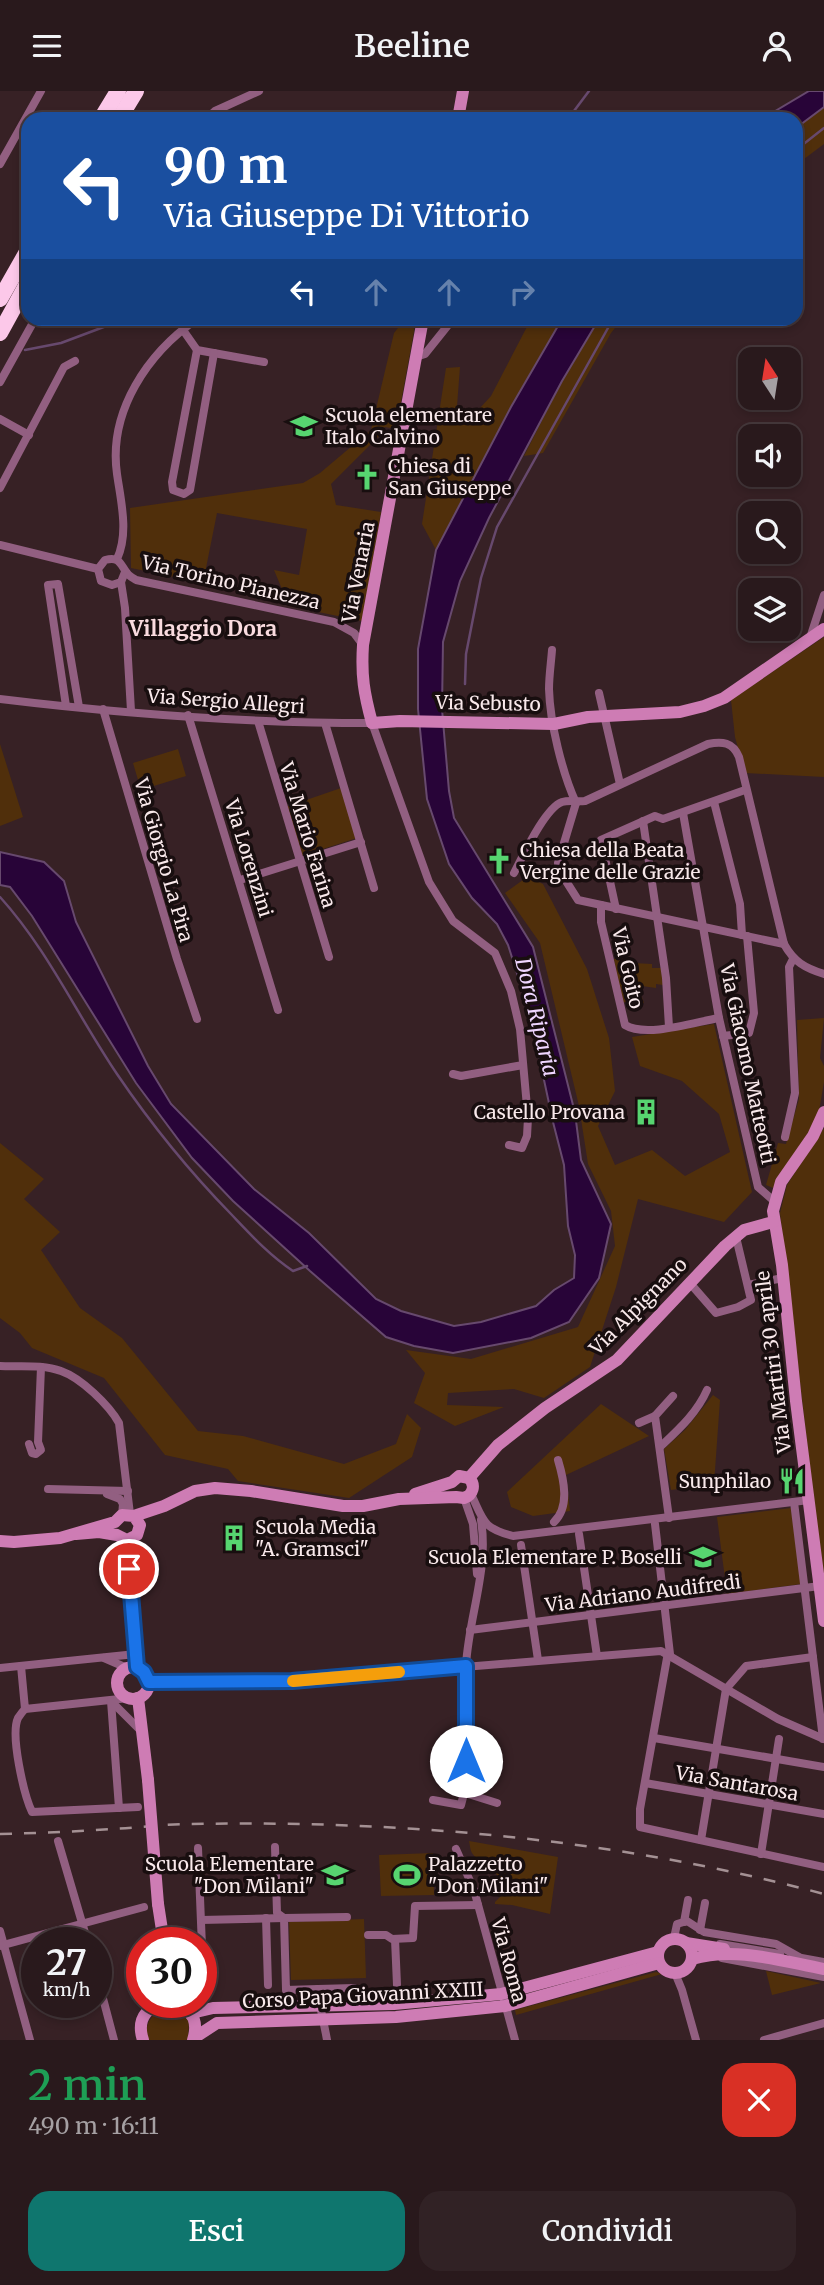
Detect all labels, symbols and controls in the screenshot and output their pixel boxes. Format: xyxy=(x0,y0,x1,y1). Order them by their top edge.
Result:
text: Beeline xyxy=(354,26,470,66)
icon: menu xyxy=(28,27,66,65)
icon: person xyxy=(758,27,796,65)
text: 90 m xyxy=(164,135,288,196)
icon: left xyxy=(49,140,140,231)
text: Via Giuseppe Di Vittorio xyxy=(164,196,529,236)
icon: left xyxy=(284,273,322,311)
icon: ahead xyxy=(357,273,395,311)
icon: ahead xyxy=(430,273,468,311)
icon: right xyxy=(503,273,541,311)
north arrow xyxy=(738,347,802,409)
map controls xyxy=(738,347,801,641)
place label: Scuola elementare Italo Calvino xyxy=(325,403,492,449)
school or university icon: Scuola elementare Italo Calvino xyxy=(289,411,319,441)
button: sound xyxy=(738,424,801,487)
place label: Chiesa di San Giuseppe xyxy=(388,454,511,500)
church icon: Chiesa di San Giuseppe xyxy=(352,462,382,492)
button: search xyxy=(738,501,801,564)
street label: Via Venaria xyxy=(336,519,380,626)
street label: Via Torino Pianezza xyxy=(139,550,322,614)
button: layers xyxy=(738,578,801,641)
district label: Villaggio Dora xyxy=(128,615,277,642)
street label: Via Sergio Allegri xyxy=(145,683,306,718)
street label: Via Sebusto xyxy=(434,690,541,716)
street label: Via Mario Farina xyxy=(274,758,342,911)
street label: Via Giorgio La Pira xyxy=(129,774,199,945)
street label: Via Lorenzini xyxy=(219,795,278,920)
place label: Chiesa della Beata Vergine delle Grazie xyxy=(519,838,701,884)
church icon: Chiesa della Beata Vergine delle Grazie xyxy=(484,846,514,876)
street label: Via Goito xyxy=(607,924,649,1011)
water label: Dora Riparia xyxy=(509,954,565,1079)
street label: Via Giacomo Matteotti xyxy=(715,961,781,1166)
building icon: Castello Provana xyxy=(631,1097,661,1127)
place label: Castello Provana xyxy=(474,1100,625,1124)
street label: Via Alpignano xyxy=(583,1252,692,1361)
street label: Via Martiri 30 aprile xyxy=(750,1269,796,1455)
restaurant icon: Sunphilao xyxy=(777,1466,807,1496)
place label: Sunphilao xyxy=(679,1469,771,1493)
place label: Scuola Media "A. Gramsci" xyxy=(255,1515,376,1561)
building icon: Scuola Media "A. Gramsci" xyxy=(219,1523,249,1553)
pin xyxy=(99,1539,159,1599)
school or university icon: Scuola Elementare P. Boselli xyxy=(688,1542,718,1572)
place label: Scuola Elementare P. Boselli xyxy=(428,1545,682,1569)
icon: arrive xyxy=(110,1550,148,1588)
street label: Via Adriano Audifredi xyxy=(543,1569,742,1617)
position arrow xyxy=(429,1724,503,1798)
street label: Via Santarosa xyxy=(673,1760,800,1806)
place label: Scuola Elementare "Don Milani" xyxy=(145,1852,314,1898)
place label: Palazzetto "Don Milani" xyxy=(428,1852,548,1898)
school or university icon: Scuola Elementare "Don Milani" xyxy=(320,1860,350,1890)
sports icon: Palazzetto "Don Milani" xyxy=(392,1860,422,1890)
street label: Via Roma xyxy=(486,1914,532,2005)
speed limit sign: 30 xyxy=(126,1927,217,2018)
text: 27 xyxy=(46,1941,87,1985)
street label: Corso Papa Giovanni XXIII xyxy=(242,1977,484,2013)
text: km/h xyxy=(43,1978,90,2001)
text: 2 min xyxy=(28,2059,147,2111)
button: close xyxy=(722,2063,796,2137)
text: 490 m · 16:11 xyxy=(28,2111,159,2140)
button: Esci xyxy=(28,2191,405,2271)
button: Condividi xyxy=(419,2191,796,2271)

